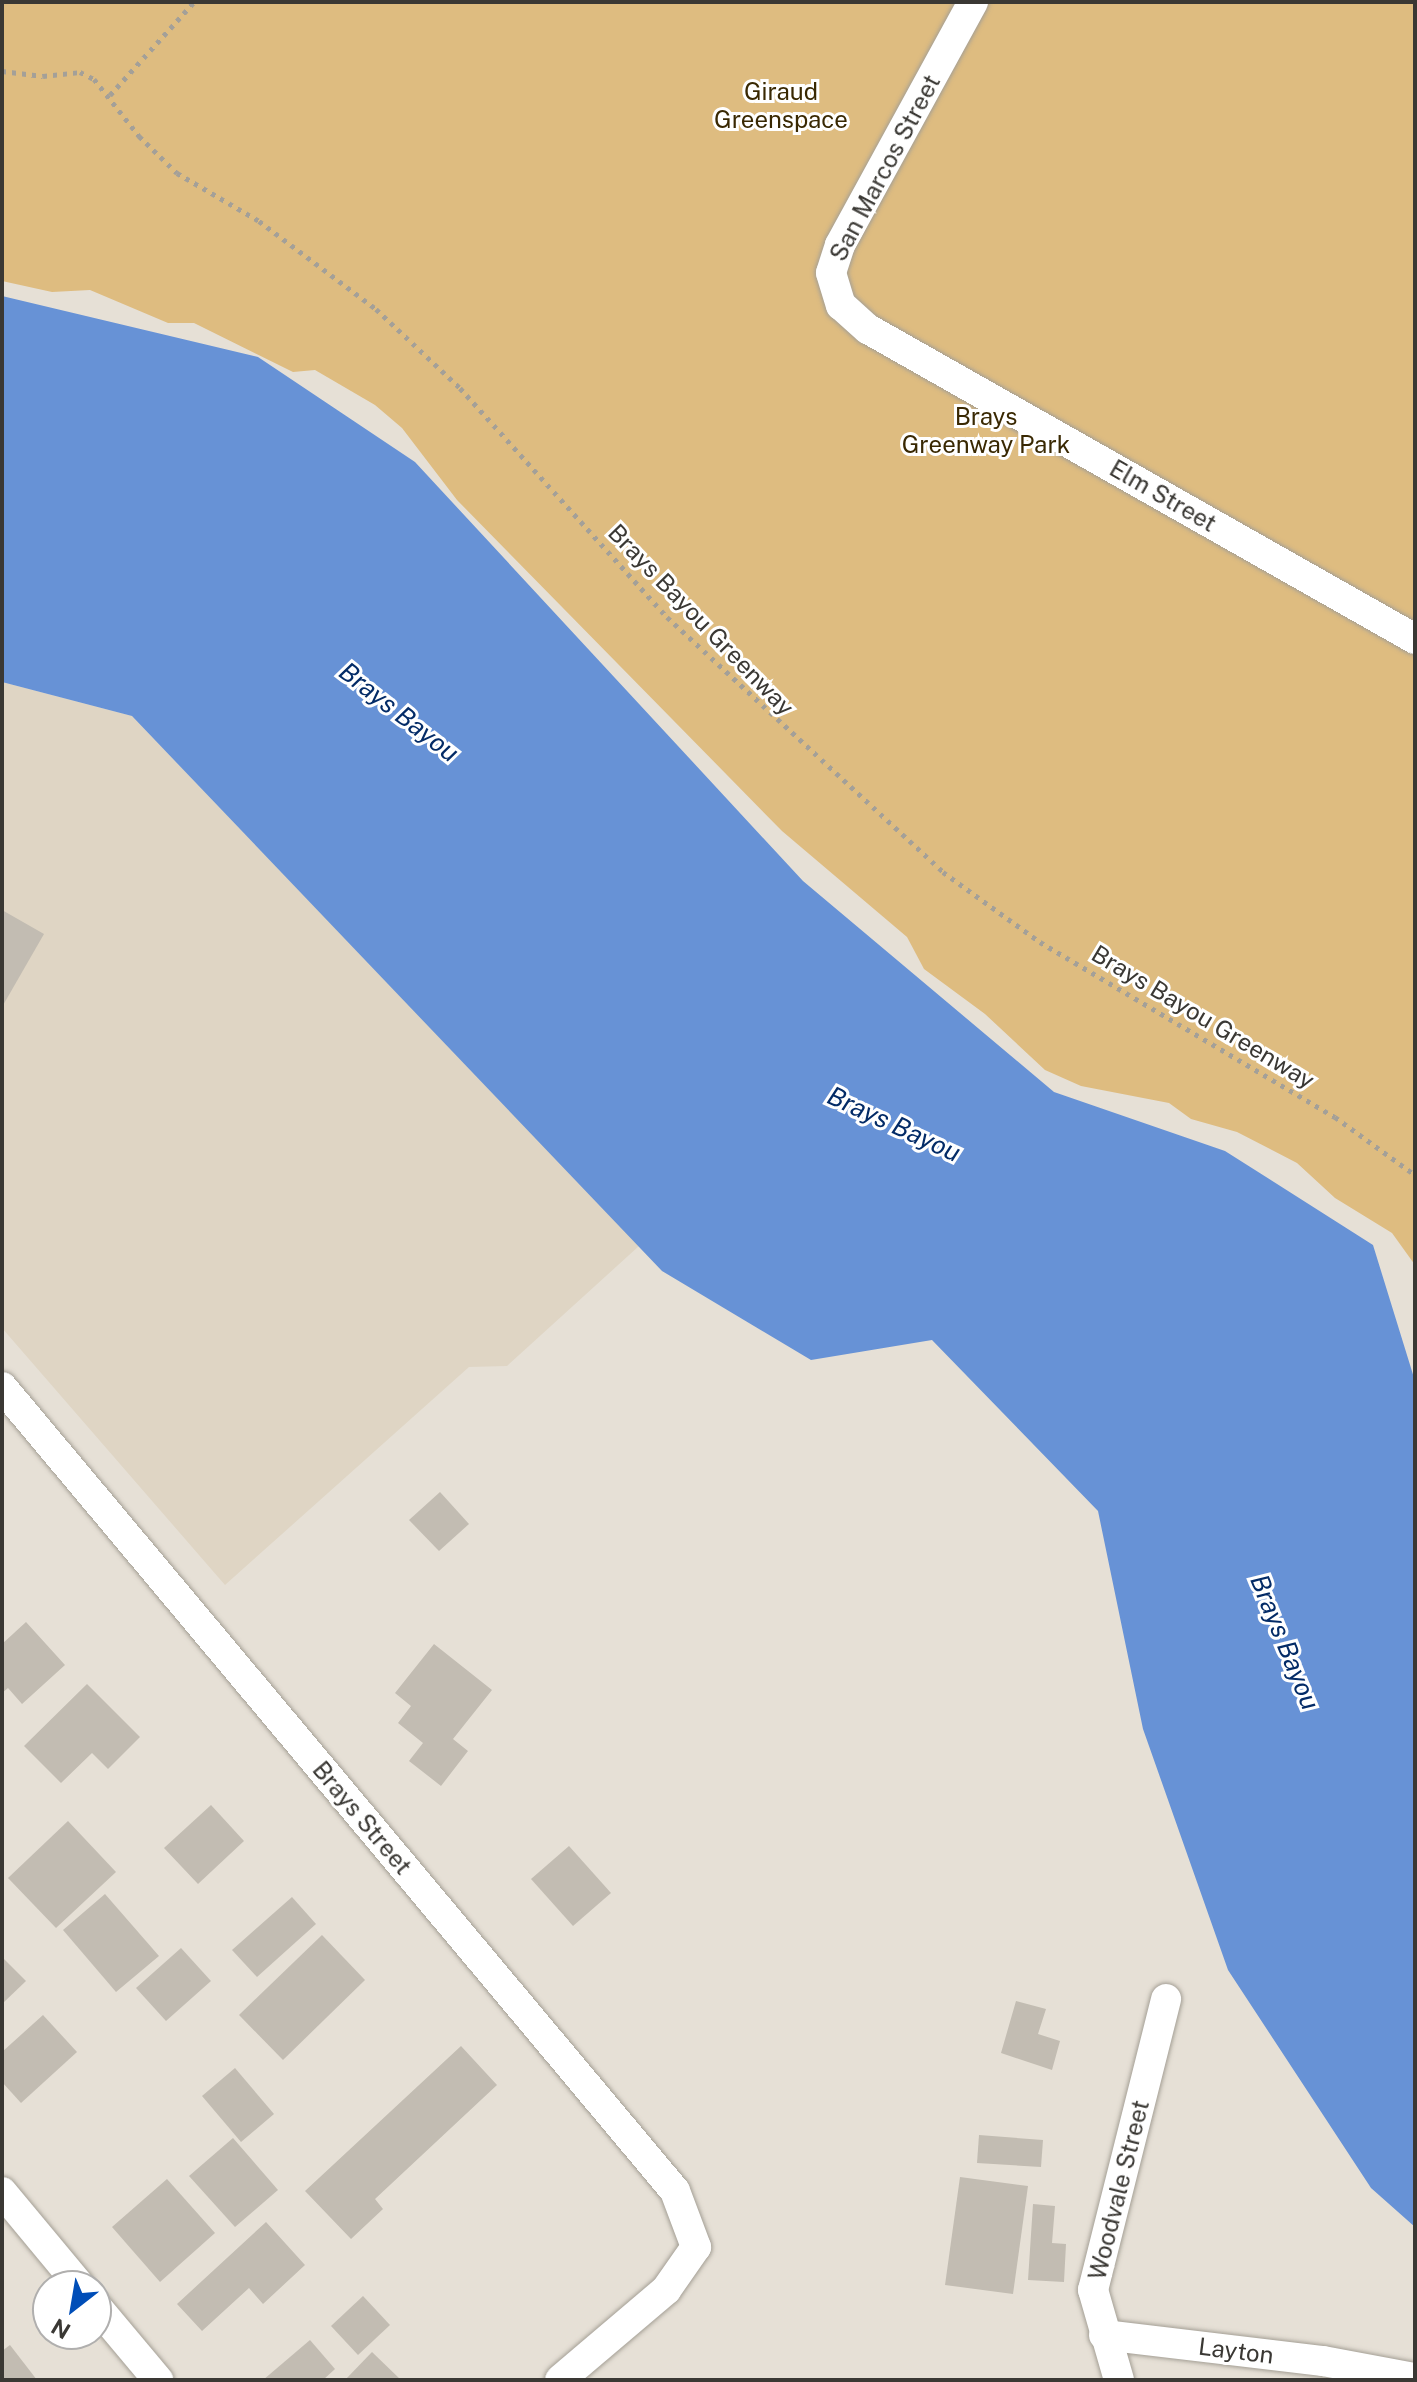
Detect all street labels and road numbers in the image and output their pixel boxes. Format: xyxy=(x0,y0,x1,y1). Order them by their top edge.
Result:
street label: San Marcos Street xyxy=(824,70,946,266)
street label: Elm Street xyxy=(1105,454,1221,538)
street label: Brays Bayou Greenway xyxy=(602,518,800,722)
street label: Brays Bayou Greenway xyxy=(1086,939,1320,1095)
street label: Brays Street xyxy=(306,1756,418,1880)
street label: Woodvale Street xyxy=(1083,2097,1155,2283)
street label: Layton xyxy=(1197,2332,1275,2370)

